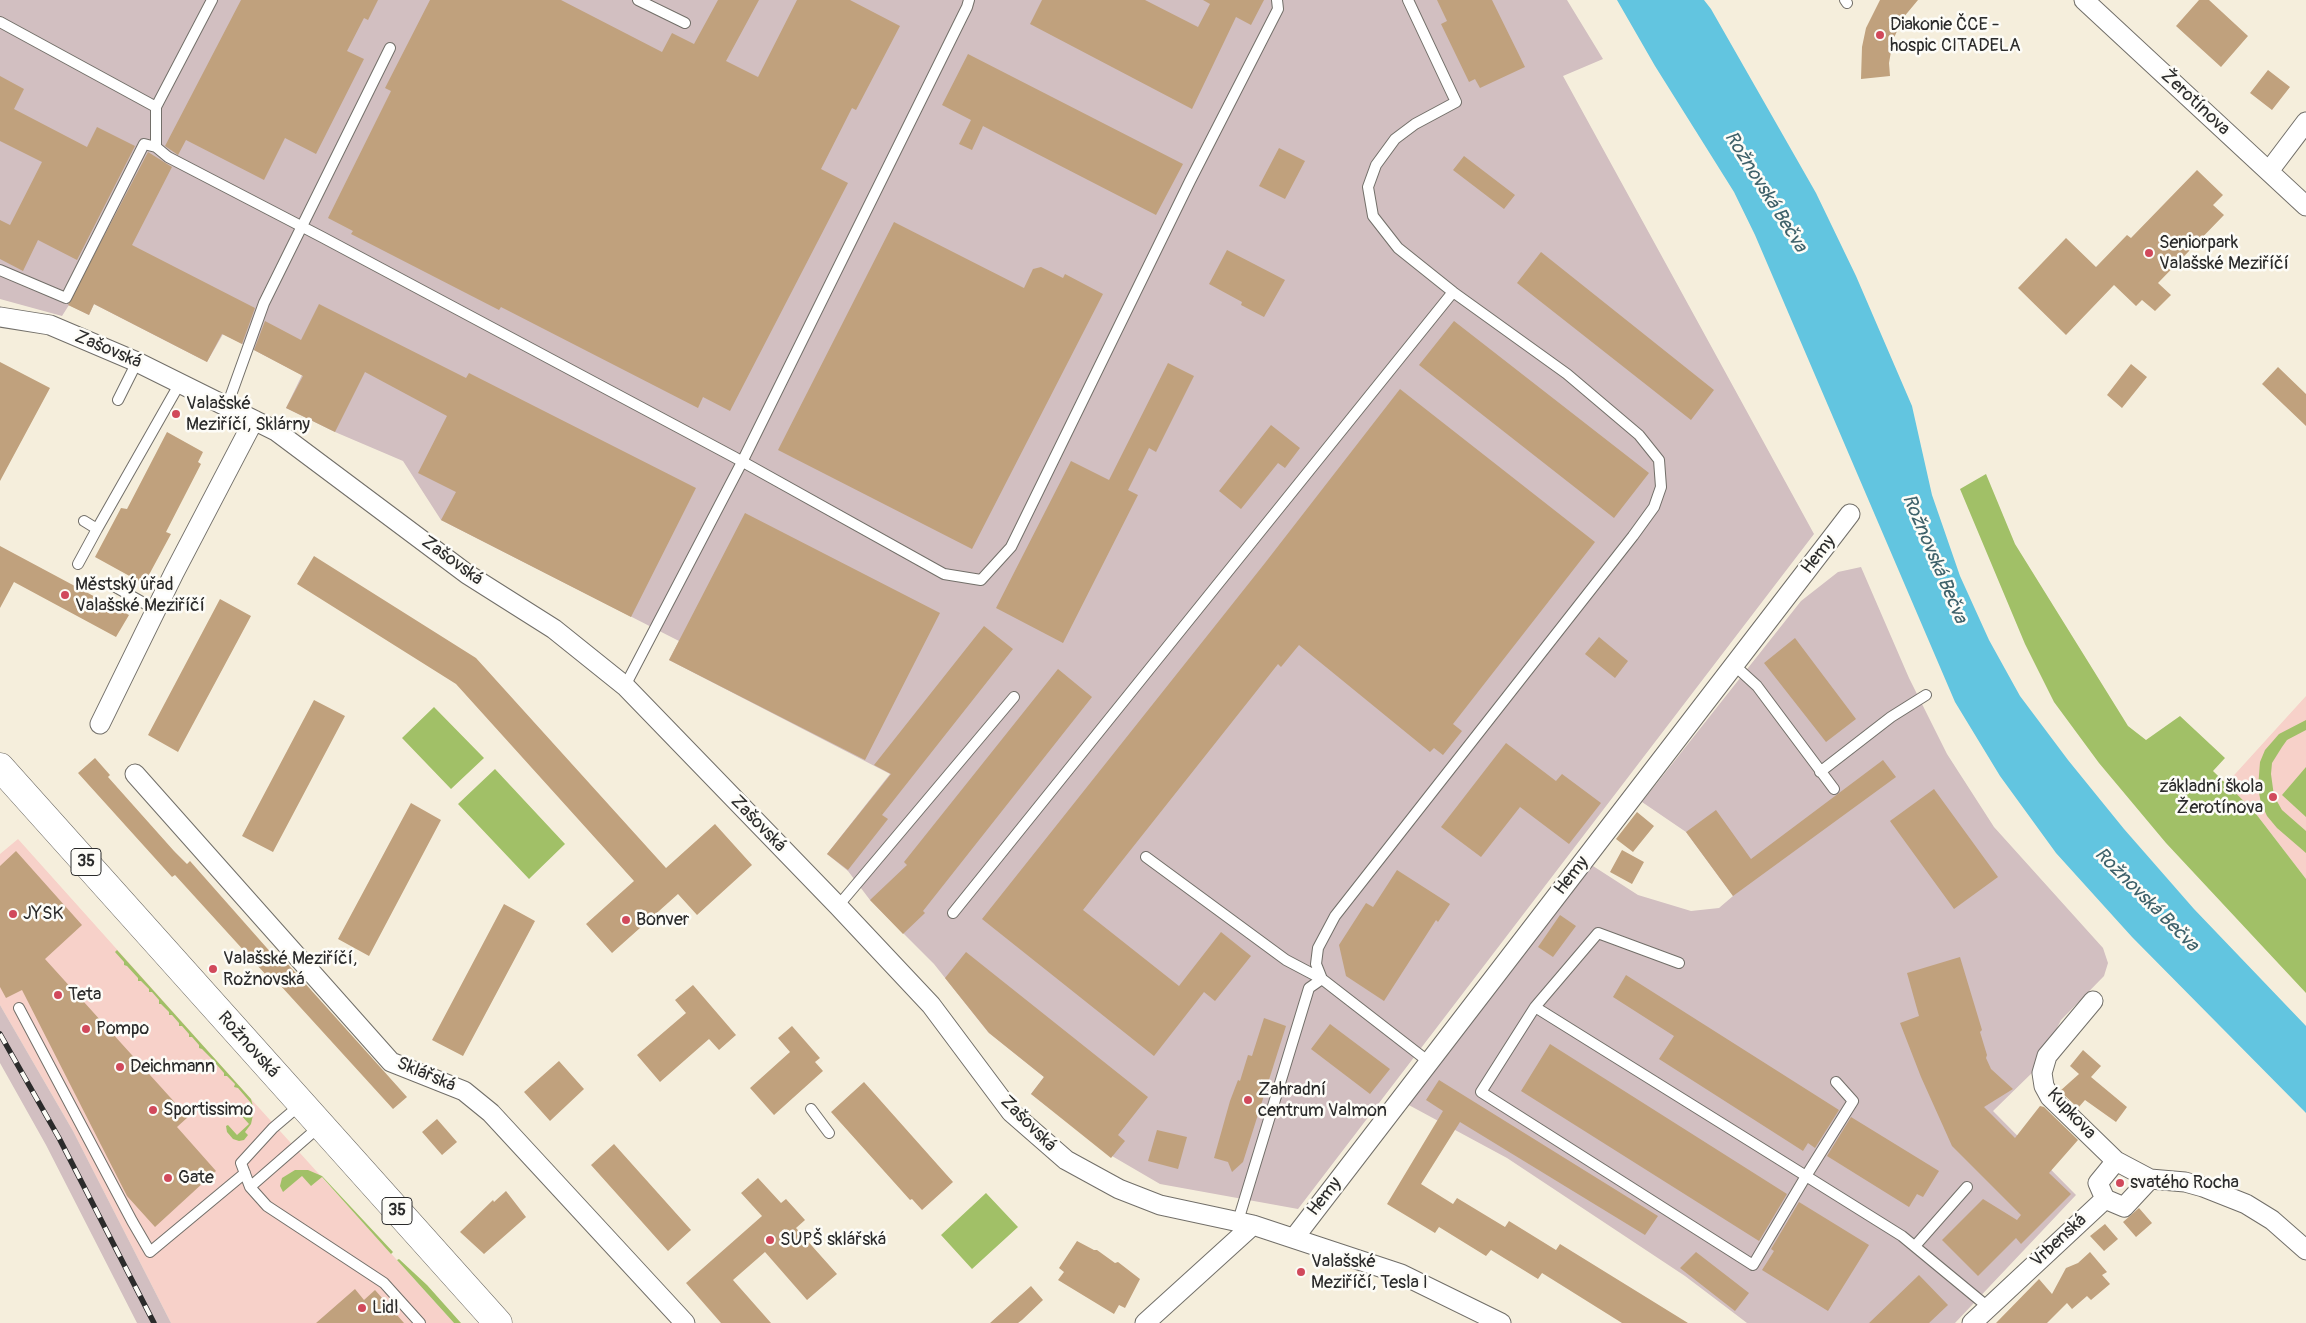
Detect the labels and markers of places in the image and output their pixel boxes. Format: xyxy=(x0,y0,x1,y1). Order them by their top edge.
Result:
place label: Diakonie ČCE - hospic CITADELA xyxy=(1890,14,2021,56)
marker: Diakonie ČCE - hospic CITADELA xyxy=(1874,29,1886,41)
place label: Seniorpark Valašské Meziříčí xyxy=(2159,232,2289,274)
marker: Seniorpark Valašské Meziříčí xyxy=(2143,247,2155,259)
place label: Valašské Meziříčí, Sklárny xyxy=(186,393,310,436)
marker: Valašské Meziříčí, Sklárny xyxy=(170,408,182,420)
place label: Městský úřad Valašské Meziříčí xyxy=(75,574,205,616)
marker: Městský úřad Valašské Meziříčí xyxy=(59,589,71,601)
place label: základní škola Žerotínova xyxy=(2159,776,2263,819)
marker: základní škola Žerotínova xyxy=(2267,791,2279,803)
place label: JYSK xyxy=(23,903,63,925)
marker: JYSK xyxy=(7,908,19,920)
place label: Bonver xyxy=(636,909,689,931)
marker: Bonver xyxy=(620,914,632,926)
place label: Valašské Meziříčí, Rožnovská xyxy=(223,948,357,991)
marker: Valašské Meziříčí, Rožnovská xyxy=(207,963,219,975)
place label: Teta xyxy=(68,984,101,1006)
marker: Teta xyxy=(52,989,64,1001)
place label: Pompo xyxy=(96,1018,149,1040)
marker: Pompo xyxy=(80,1023,92,1035)
place label: Deichmann xyxy=(130,1056,215,1078)
marker: Deichmann xyxy=(114,1061,126,1073)
place label: Zahradní centrum Valmon xyxy=(1258,1079,1387,1122)
marker: Zahradní centrum Valmon xyxy=(1242,1094,1254,1106)
place label: Sportissimo xyxy=(163,1099,253,1121)
marker: Sportissimo xyxy=(147,1104,159,1116)
place label: Gate xyxy=(178,1167,214,1189)
marker: Gate xyxy=(162,1172,174,1184)
place label: svatého Rocha xyxy=(2130,1172,2239,1194)
marker: svatého Rocha xyxy=(2114,1177,2126,1189)
place label: SUPŠ sklářská xyxy=(780,1229,886,1251)
marker: SUPŠ sklářská xyxy=(764,1234,776,1246)
place label: Valašské Meziříčí, Tesla I xyxy=(1311,1251,1428,1294)
marker: Valašské Meziříčí, Tesla I xyxy=(1295,1266,1307,1278)
place label: Lidl xyxy=(372,1297,398,1319)
marker: Lidl xyxy=(356,1302,368,1314)

